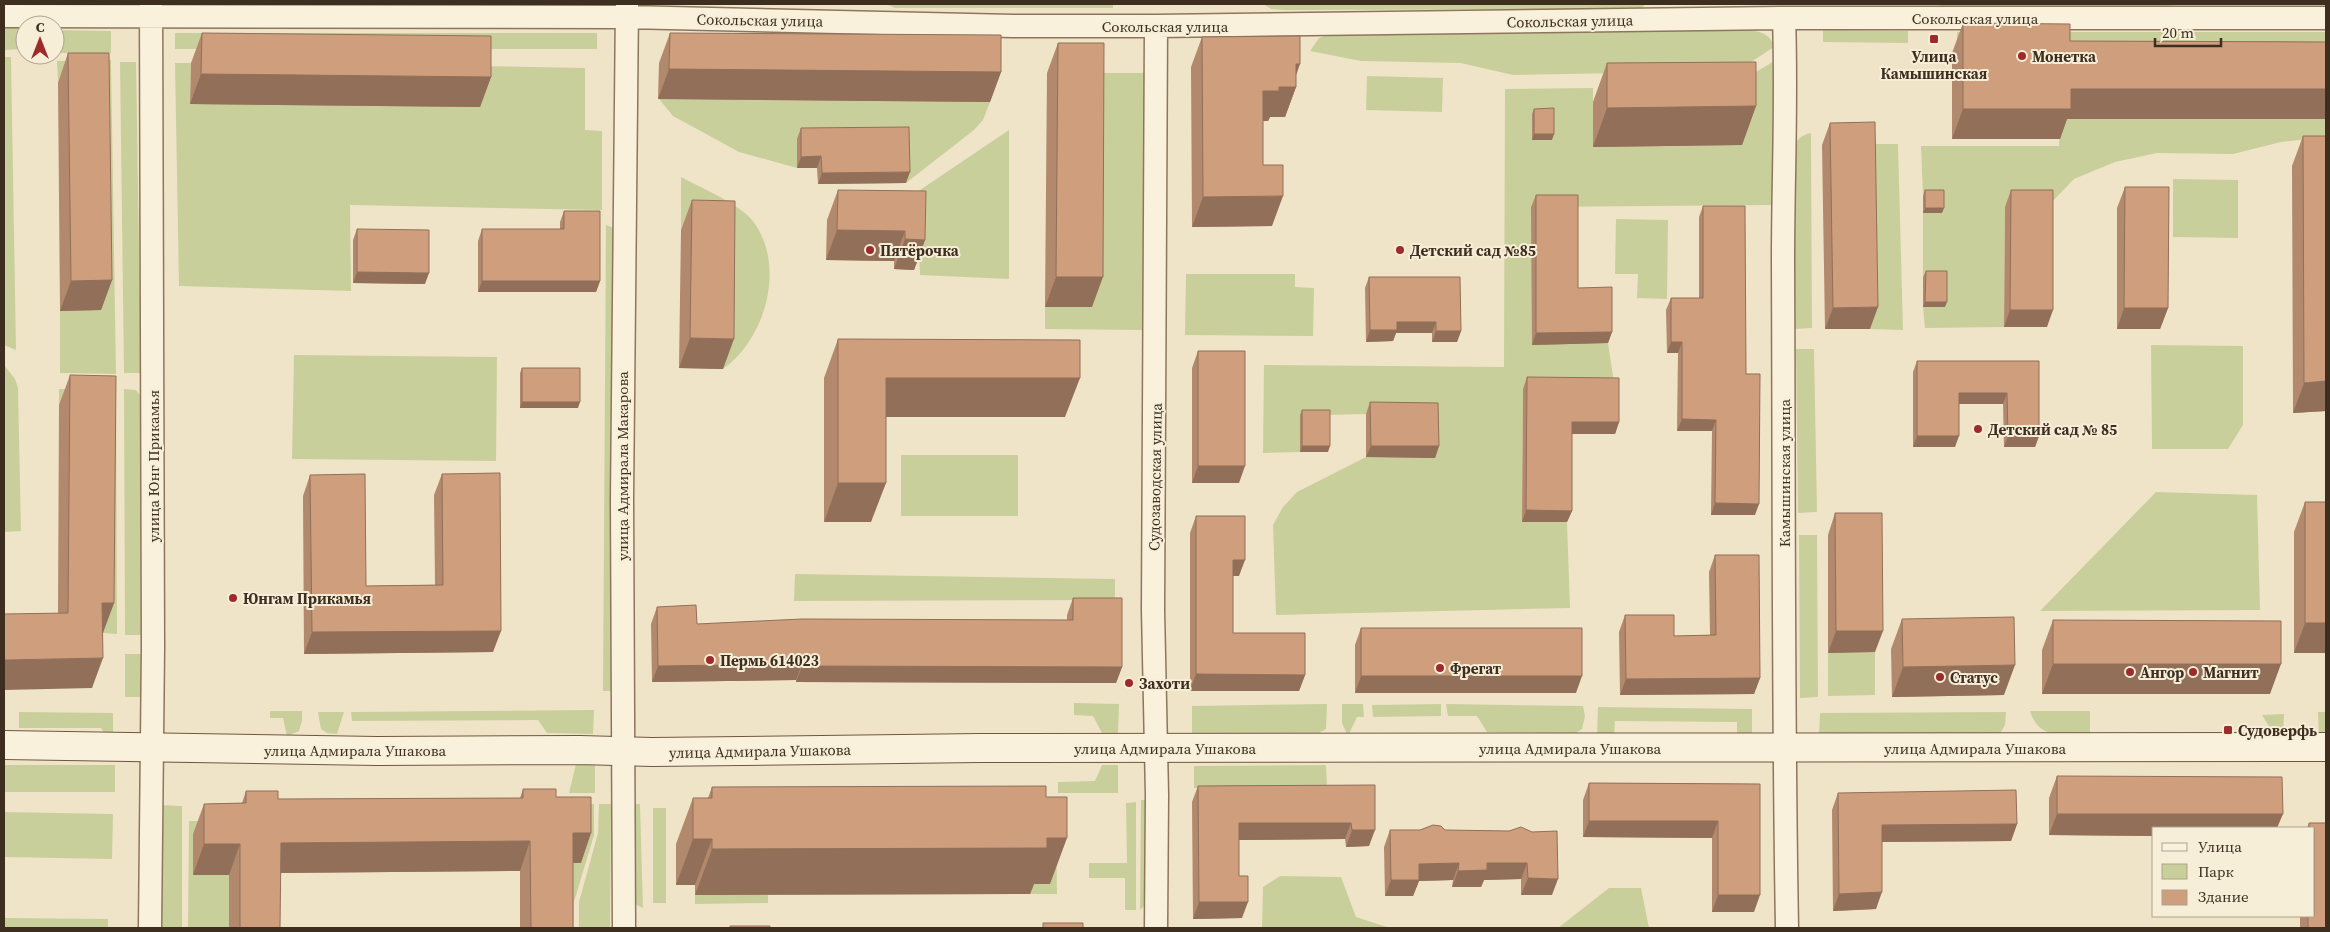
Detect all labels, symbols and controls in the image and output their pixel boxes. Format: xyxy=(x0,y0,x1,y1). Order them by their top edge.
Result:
street label: Сокольская улица xyxy=(697,8,824,32)
street label: Сокольская улица xyxy=(1912,8,2039,29)
street label: Сокольская улица xyxy=(1507,9,1634,33)
north arrow xyxy=(15,15,65,65)
scale bar xyxy=(2155,15,2221,47)
street label: Сокольская улица xyxy=(1102,16,1229,37)
text: С xyxy=(36,17,45,37)
text: 20 m xyxy=(2162,22,2194,43)
marker: Улица Камышинская xyxy=(1928,33,1940,45)
place label: Улица Камышинская xyxy=(1881,46,1988,84)
place label: Монетка xyxy=(2032,46,2097,67)
marker: Монетка xyxy=(2016,50,2028,62)
place label: Пятёрочка xyxy=(880,240,960,261)
place label: Детский сад №85 xyxy=(1410,240,1536,261)
marker: Пятёрочка xyxy=(864,244,876,256)
marker: Детский сад №85 xyxy=(1394,244,1406,256)
street label: улица Адмирала Макарова xyxy=(612,371,633,561)
street label: улица Юнг Прикамья xyxy=(143,390,164,542)
street label: Камышинская улица xyxy=(1774,398,1795,547)
street label: Судозаводская улица xyxy=(1143,402,1167,551)
place label: Детский сад № 85 xyxy=(1988,419,2117,440)
marker: Детский сад № 85 xyxy=(1972,423,1984,435)
place label: Юнгам Прикамья xyxy=(243,588,371,609)
marker: Юнгам Прикамья xyxy=(227,592,239,604)
place label: Пермь 614023 xyxy=(720,650,819,671)
marker: Пермь 614023 xyxy=(704,654,716,666)
place label: Фрегат xyxy=(1450,658,1502,679)
marker: Фрегат xyxy=(1434,662,1446,674)
place label: Ангор xyxy=(2140,662,2184,683)
place label: Магнит xyxy=(2203,662,2259,683)
marker: Ангор xyxy=(2124,666,2136,678)
marker: Магнит xyxy=(2187,666,2199,678)
place label: Статус xyxy=(1950,667,1998,688)
marker: Статус xyxy=(1934,671,1946,683)
place label: Захоти xyxy=(1139,673,1190,694)
marker: Захоти xyxy=(1123,677,1135,689)
place label: Судоверфь xyxy=(2238,720,2317,741)
marker: Судоверфь xyxy=(2222,724,2234,736)
street label: улица Адмирала Ушакова xyxy=(1074,738,1256,759)
street label: улица Адмирала Ушакова xyxy=(1479,738,1661,759)
street label: улица Адмирала Ушакова xyxy=(1884,738,2066,759)
street label: улица Адмирала Ушакова xyxy=(669,739,852,763)
street label: улица Адмирала Ушакова xyxy=(264,740,446,761)
legend xyxy=(2152,827,2315,917)
text: Улица xyxy=(2198,836,2242,857)
text: Парк xyxy=(2198,861,2234,882)
text: Здание xyxy=(2198,886,2249,907)

